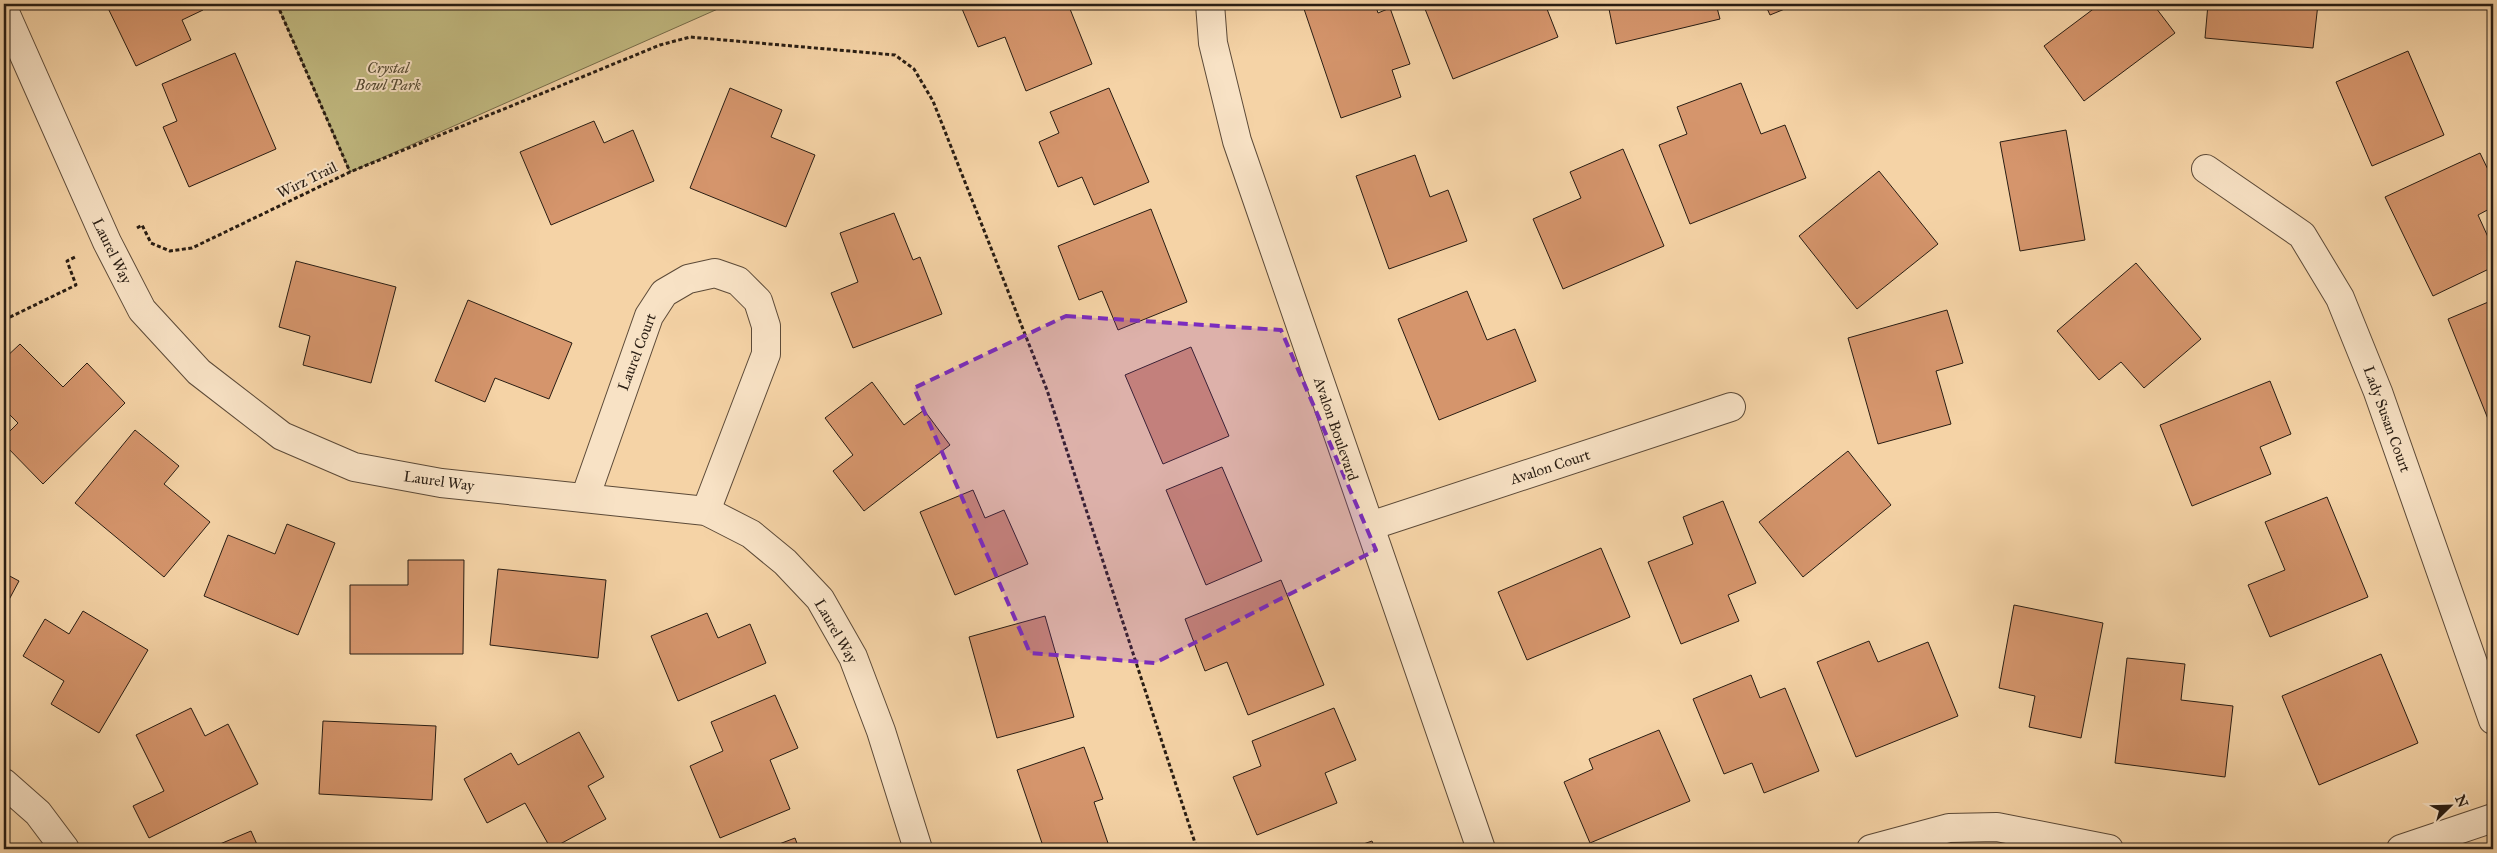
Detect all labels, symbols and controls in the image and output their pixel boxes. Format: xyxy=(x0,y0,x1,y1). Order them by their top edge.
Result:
park label: Crystal Bowl Park xyxy=(354,59,421,94)
street label: Wirz Trail xyxy=(274,157,341,202)
street label: Laurel Way xyxy=(88,215,136,288)
street label: Laurel Court xyxy=(614,310,660,393)
street label: Lady Susan Court xyxy=(2359,363,2415,475)
street label: Avalon Boulevard xyxy=(1310,374,1362,484)
street label: Avalon Court xyxy=(1507,445,1593,489)
street label: Laurel Way xyxy=(403,467,476,495)
street label: Laurel Way xyxy=(810,596,862,667)
north arrow xyxy=(2424,780,2474,830)
text: N xyxy=(2451,792,2472,810)

